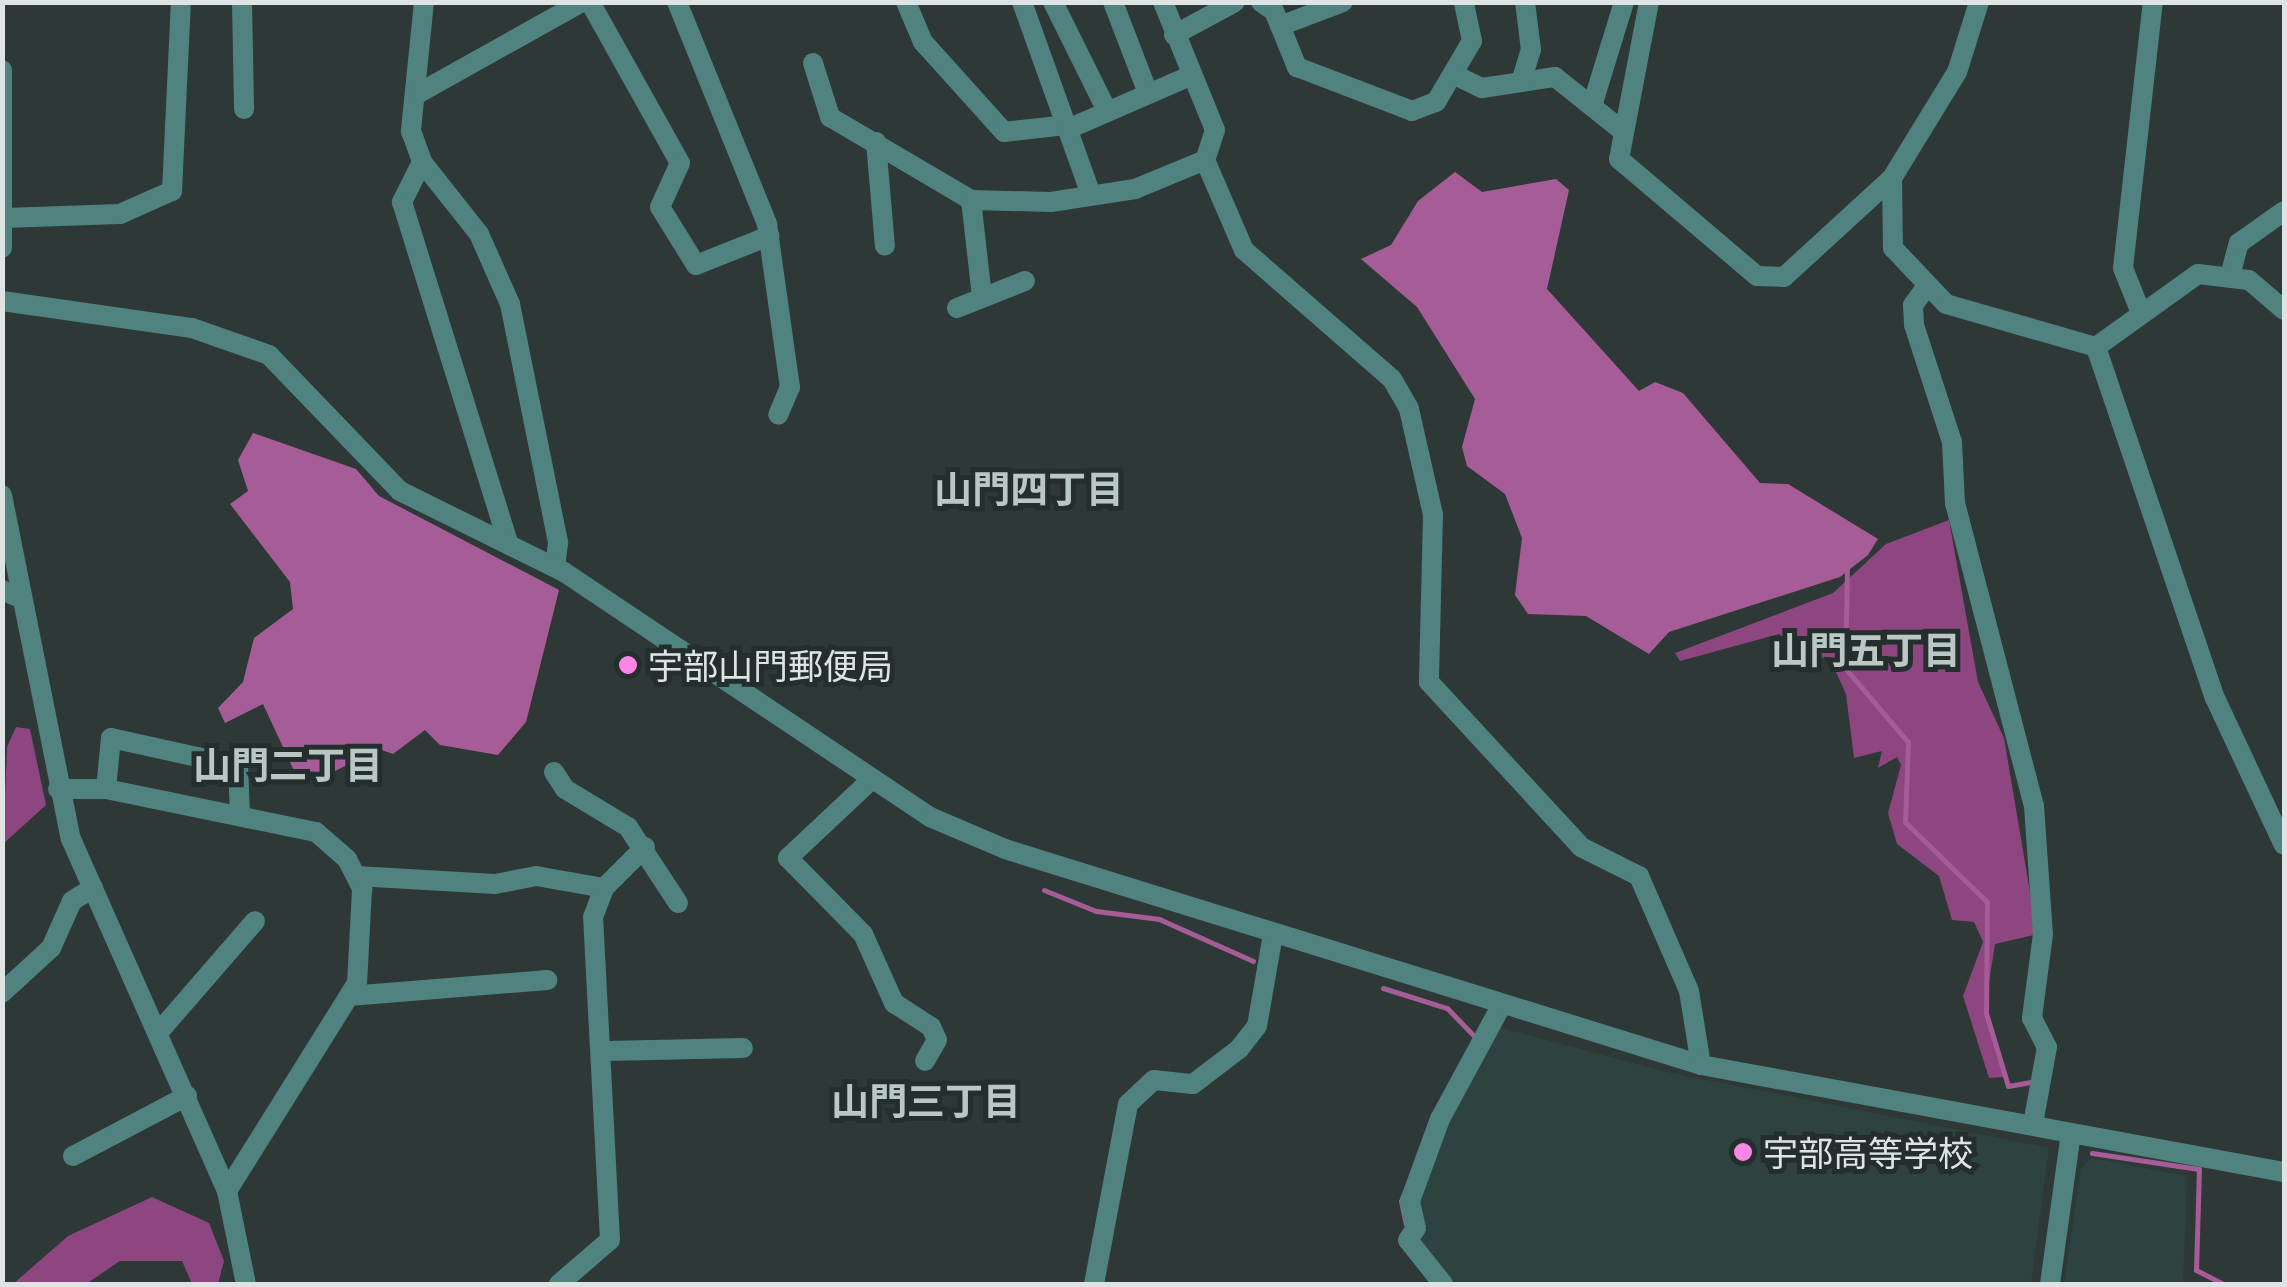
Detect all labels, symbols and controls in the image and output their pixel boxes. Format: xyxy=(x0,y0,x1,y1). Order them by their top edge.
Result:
district label: 山門四丁目 xyxy=(934,466,1124,512)
district label: 山門五丁目 xyxy=(1771,627,1961,673)
place label: 宇部山門郵便局 xyxy=(648,644,893,686)
marker: 宇部山門郵便局 xyxy=(617,654,639,676)
district label: 山門二丁目 xyxy=(193,742,383,788)
district label: 山門三丁目 xyxy=(831,1078,1021,1124)
place label: 宇部高等学校 xyxy=(1763,1131,1973,1173)
marker: 宇部高等学校 xyxy=(1732,1141,1754,1163)

